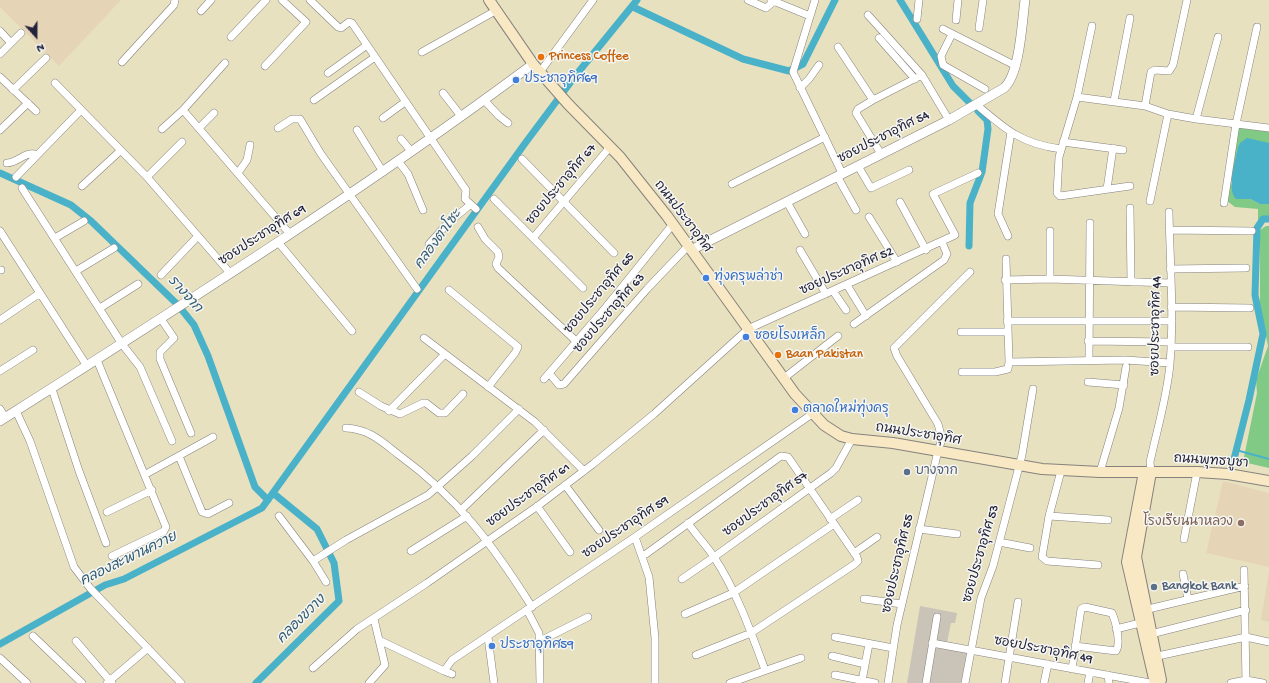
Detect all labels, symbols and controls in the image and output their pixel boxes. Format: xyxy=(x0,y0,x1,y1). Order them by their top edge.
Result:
north arrow xyxy=(16,16,56,56)
text: N xyxy=(35,40,46,54)
place label: Princess Coffee xyxy=(549,49,629,65)
marker: Princess Coffee xyxy=(536,52,546,62)
place label: ประชาอุทิศ69 xyxy=(524,72,597,88)
marker: ประชาอุทิศ69 xyxy=(511,75,521,85)
street label: ซอยประชาอุทิศ 54 xyxy=(836,108,932,168)
street label: ซอยประชาอุทิศ 67 xyxy=(524,141,600,229)
street label: ถนนประชาอุทิศ xyxy=(650,178,714,256)
street label: ซอยประชาอุทิศ 69 xyxy=(217,202,309,270)
water label: คลองตาโซะ xyxy=(412,207,466,273)
street label: ซอยประชาอุทิศ 52 xyxy=(798,244,896,300)
street label: ซอยประชาอุทิศ 65 xyxy=(562,250,638,338)
place label: ทุ่งครุพล่าช่า xyxy=(714,270,783,286)
street label: ซอยประชาอุทิศ 63 xyxy=(571,271,649,357)
water label: รางจาก xyxy=(163,273,205,317)
marker: ทุ่งครุพล่าช่า xyxy=(701,273,711,283)
street label: ซอยประชาอุทิศ 44 xyxy=(1148,276,1166,376)
place label: ซอยโรงเหล็ก xyxy=(754,329,826,345)
marker: ซอยโรงเหล็ก xyxy=(741,332,751,342)
place label: Baan Pakistan xyxy=(786,347,863,363)
marker: Baan Pakistan xyxy=(773,350,783,360)
place label: ตลาดใหม่ทุ่งครุ xyxy=(803,402,889,418)
marker: ตลาดใหม่ทุ่งครุ xyxy=(790,405,800,415)
street label: ถนนประชาอุทิศ xyxy=(874,421,962,449)
street label: ถนนพุทธบูชา xyxy=(1173,452,1249,472)
street label: ซอยประชาอุทิศ 61 xyxy=(484,460,574,532)
place label: บางจาก xyxy=(915,464,958,480)
marker: บางจาก xyxy=(902,467,912,477)
street label: ซอยประชาอุทิศ 57 xyxy=(720,469,812,541)
street label: ซอยประชาอุทิศ 59 xyxy=(580,493,672,563)
street label: ซอยประชาอุทิศ 53 xyxy=(961,503,1003,605)
street label: ซอยประชาอุทิศ 55 xyxy=(880,513,918,615)
place label: โรงเรียนนาหลวง xyxy=(1143,515,1233,531)
marker: โรงเรียนนาหลวง xyxy=(1236,518,1246,528)
water label: คลองสะพานควาย xyxy=(78,529,180,591)
place label: Bangkok Bank xyxy=(1162,579,1237,595)
marker: Bangkok Bank xyxy=(1149,582,1159,592)
water label: คลองขวาง xyxy=(274,592,330,648)
street label: ซอยประชาอุทิศ 49 xyxy=(992,634,1094,668)
place label: ประชาอุทิศ59 xyxy=(500,638,574,654)
marker: ประชาอุทิศ59 xyxy=(487,641,497,651)

